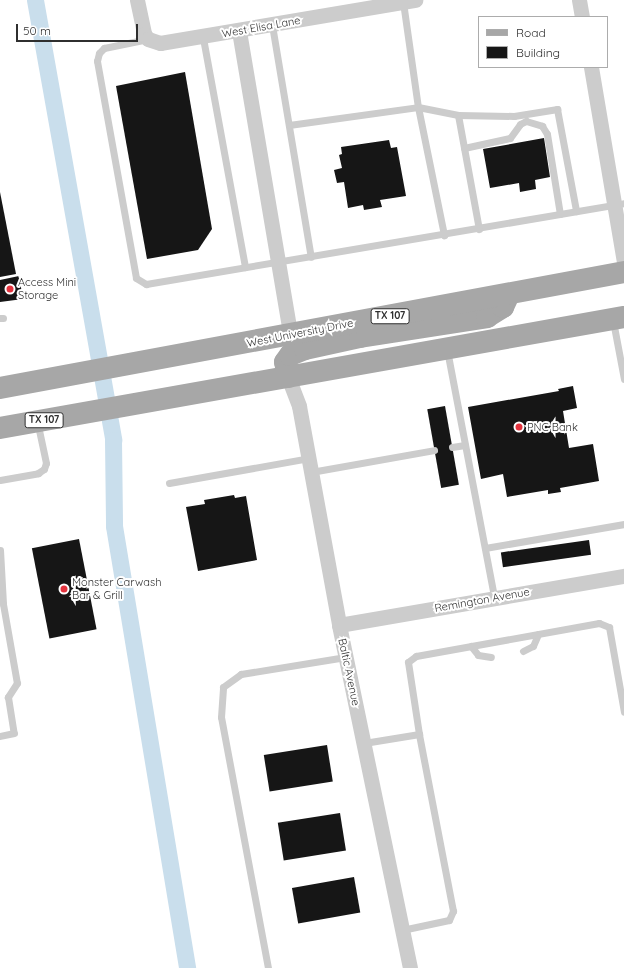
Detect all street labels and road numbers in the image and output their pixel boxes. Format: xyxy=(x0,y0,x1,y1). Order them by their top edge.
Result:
street label: West Elisa Lane xyxy=(221,14,301,40)
road number: TX 107 xyxy=(370,308,410,324)
street label: West University Drive xyxy=(246,316,354,350)
road number: TX 107 xyxy=(24,412,64,428)
street label: Remington Avenue xyxy=(433,585,531,615)
street label: Baltic Avenue xyxy=(335,637,363,707)

